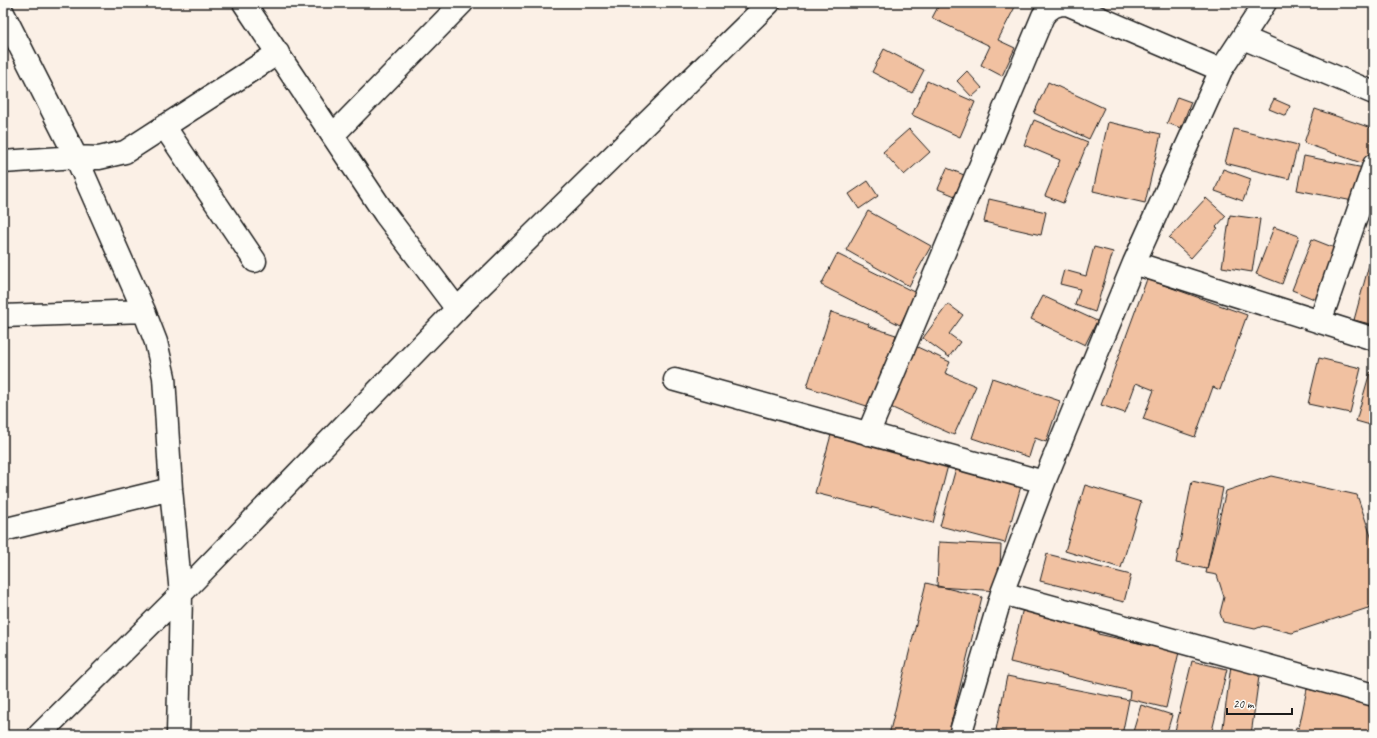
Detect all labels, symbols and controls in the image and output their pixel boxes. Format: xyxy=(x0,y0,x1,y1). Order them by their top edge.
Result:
scale bar xyxy=(1227,690,1292,716)
text: 20 m xyxy=(1233,696,1255,712)

